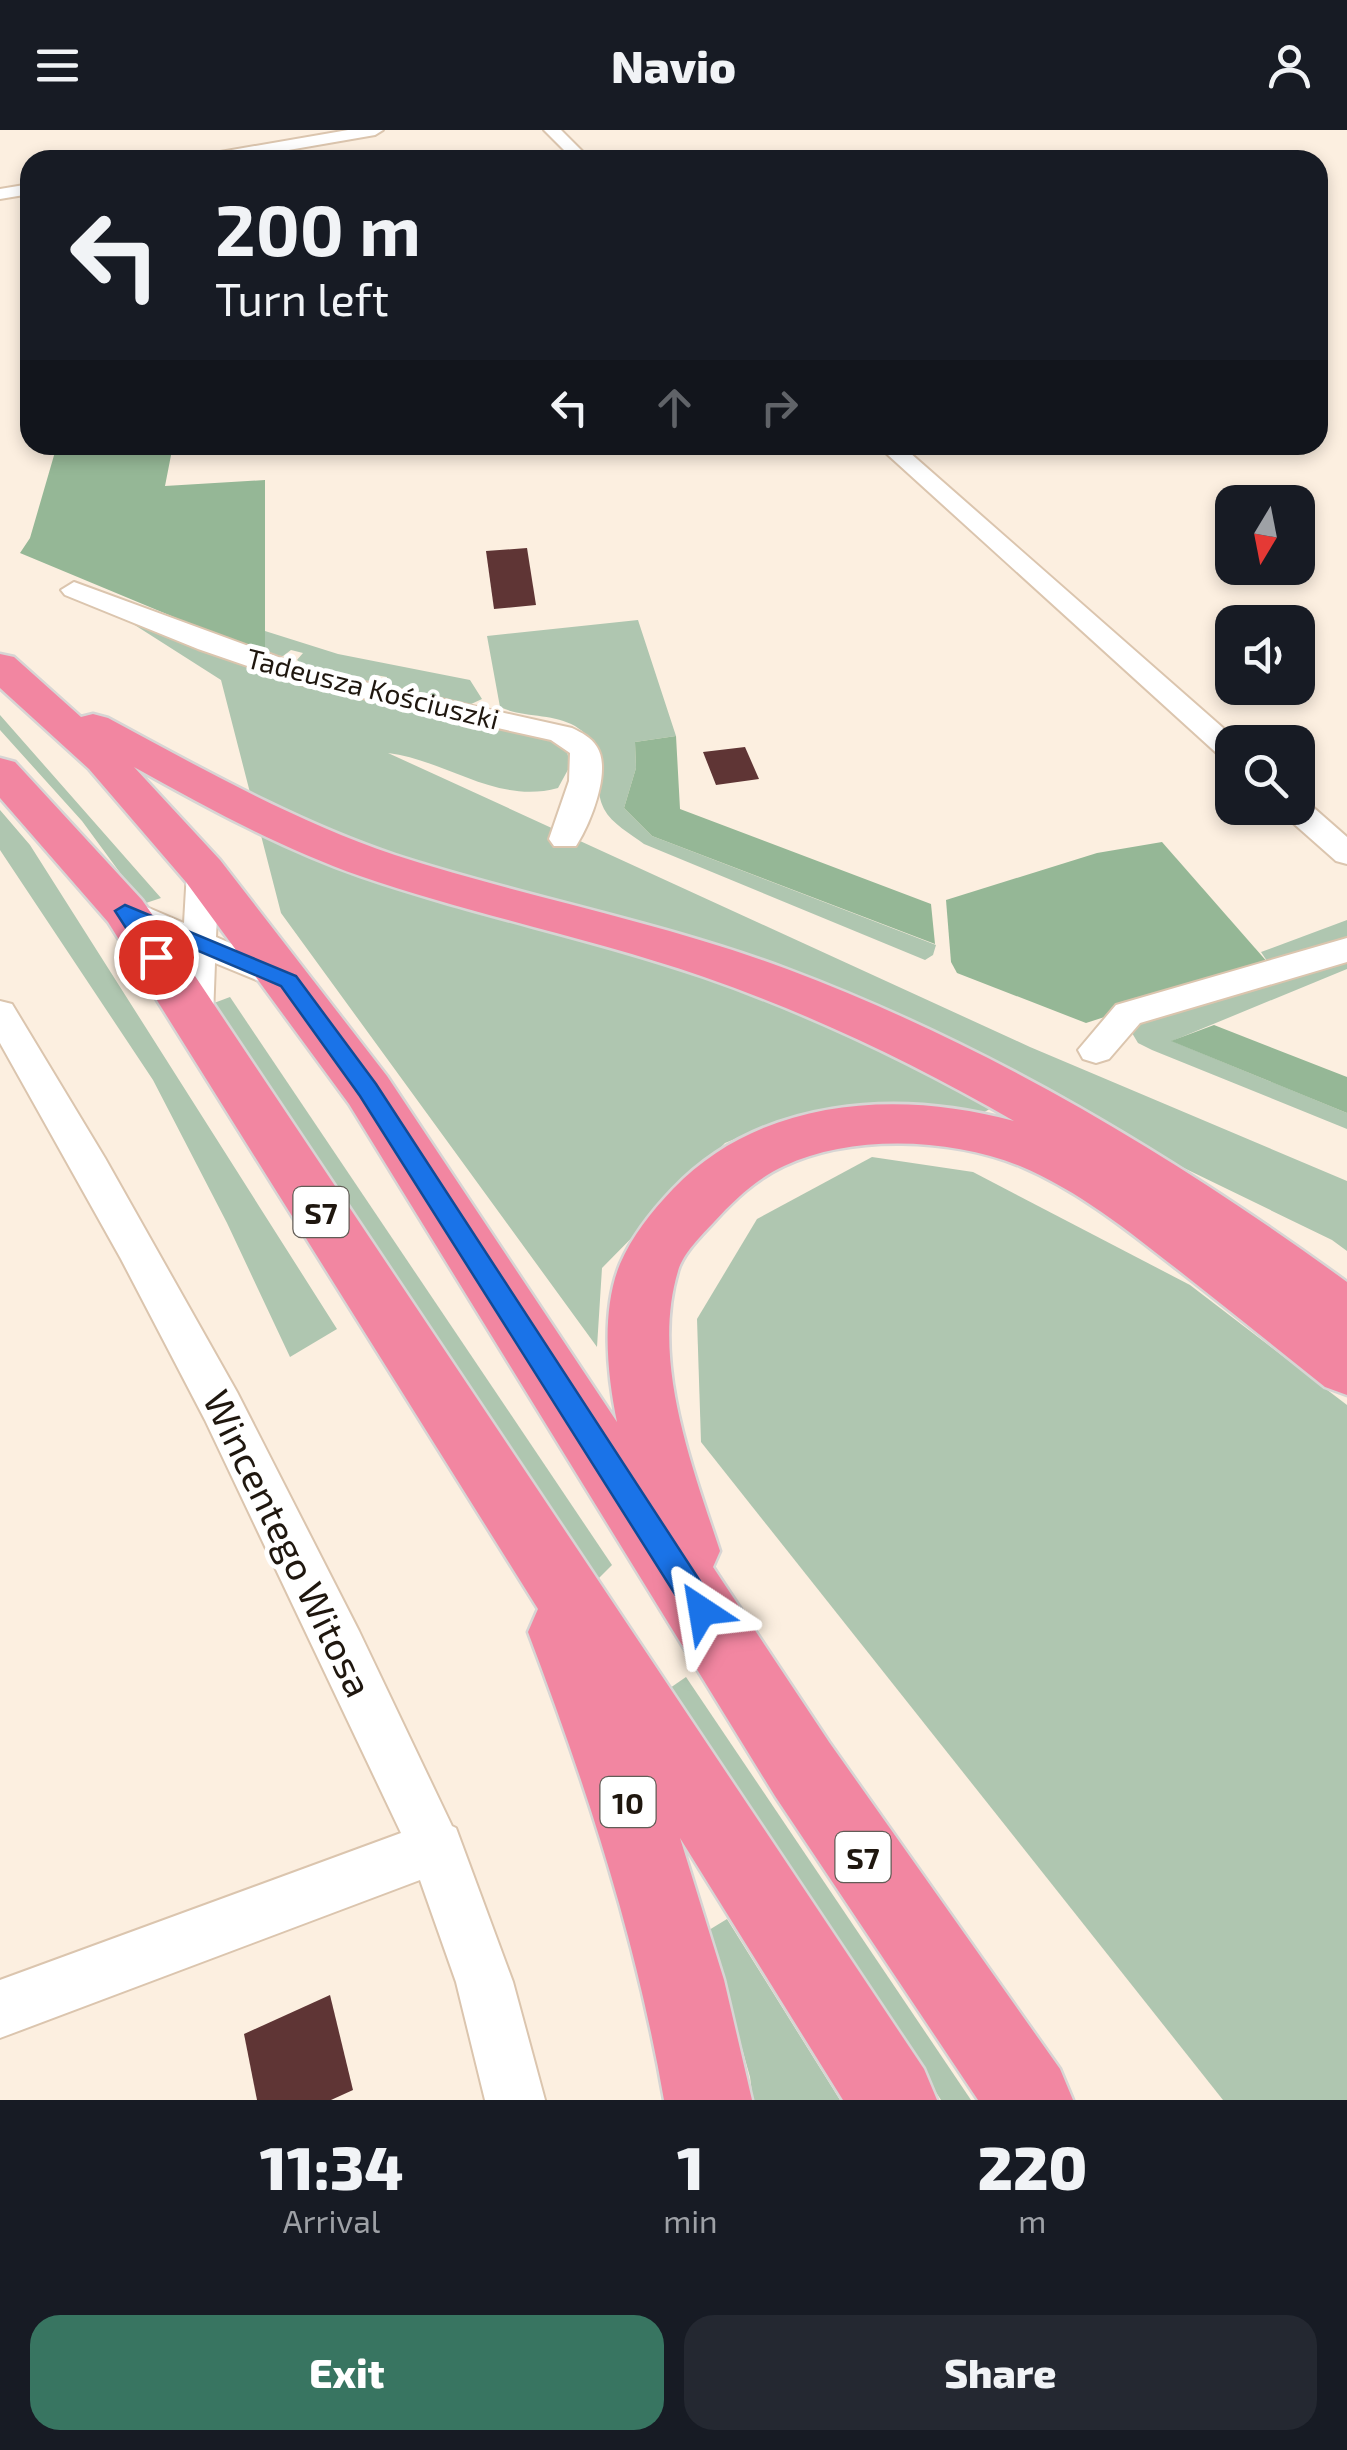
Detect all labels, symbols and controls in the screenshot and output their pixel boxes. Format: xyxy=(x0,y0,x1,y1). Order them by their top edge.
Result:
icon: menu xyxy=(30,38,85,93)
text: Navio xyxy=(611,38,736,92)
icon: person xyxy=(1262,38,1317,93)
text: 200 m xyxy=(215,186,421,270)
icon: left xyxy=(50,190,180,320)
text: Turn left xyxy=(215,271,389,325)
icon: left xyxy=(542,380,597,435)
icon: ahead xyxy=(647,380,702,435)
icon: right xyxy=(752,380,807,435)
north arrow xyxy=(1215,485,1315,585)
map controls xyxy=(1215,485,1315,825)
button: sound xyxy=(1215,605,1315,705)
street label: Tadeusza Kościuszki xyxy=(243,640,503,736)
button: search xyxy=(1215,725,1315,825)
pin xyxy=(114,915,199,1000)
icon: arrive xyxy=(129,930,184,985)
road number: S7 xyxy=(294,1187,348,1237)
street label: Wincentego Witosa xyxy=(195,1382,383,1704)
position arrow xyxy=(650,1559,754,1663)
road number: 10 xyxy=(600,1777,656,1827)
road number: S7 xyxy=(836,1832,890,1882)
text: 11:34 xyxy=(260,2130,403,2202)
text: 1 xyxy=(677,2130,704,2202)
text: 220 xyxy=(977,2130,1087,2202)
text: Arrival xyxy=(283,2201,380,2239)
text: min xyxy=(663,2201,718,2239)
text: m xyxy=(1018,2201,1046,2239)
button: Exit xyxy=(30,2315,664,2430)
button: Share xyxy=(684,2315,1317,2430)

